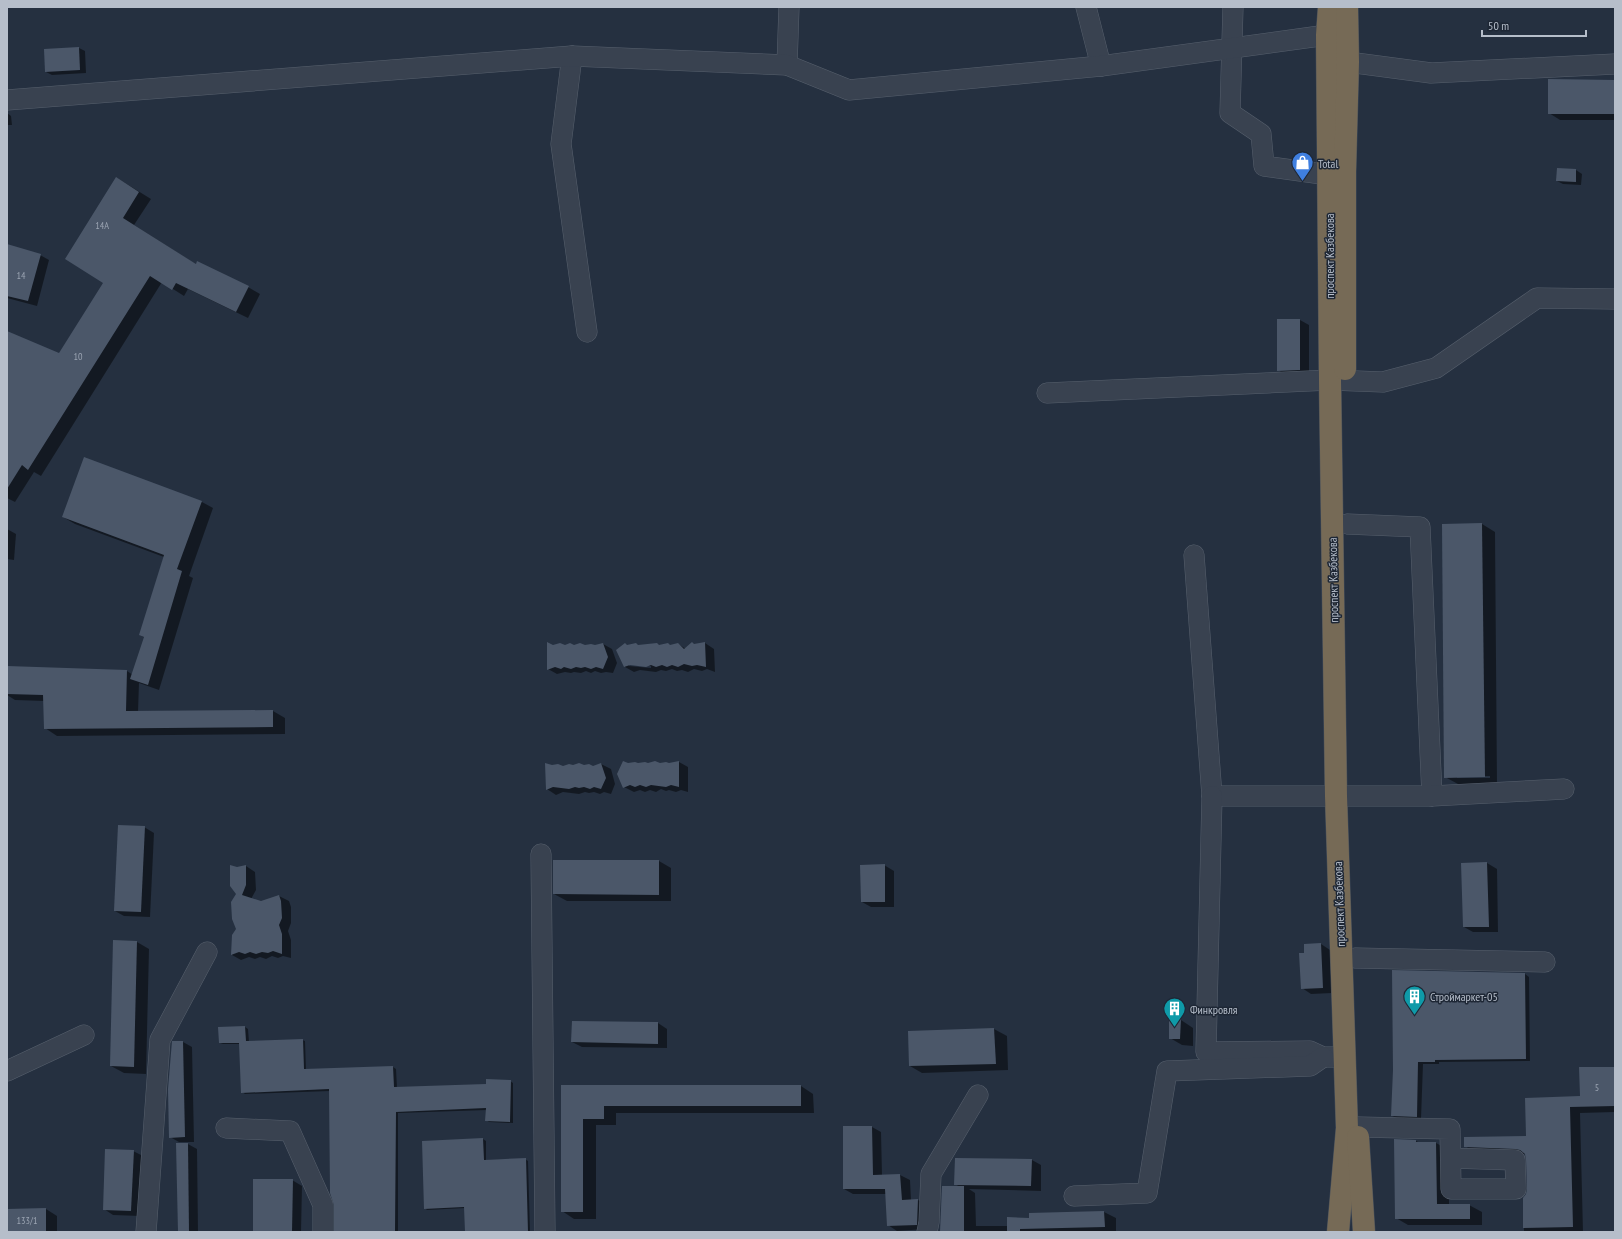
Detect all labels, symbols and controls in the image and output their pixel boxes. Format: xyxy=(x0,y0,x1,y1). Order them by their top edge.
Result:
scale bar xyxy=(1482,12,1586,38)
text: 50 m xyxy=(1488,18,1509,33)
shop icon: Total xyxy=(1289,150,1315,183)
place label: Total xyxy=(1318,156,1338,171)
street label: проспект Казбекова xyxy=(1322,213,1337,299)
house number: 14А xyxy=(95,219,109,232)
house number: 14 xyxy=(17,269,26,282)
house number: 10 xyxy=(74,350,83,363)
street label: проспект Казбекова xyxy=(1325,537,1341,623)
street label: проспект Казбекова xyxy=(1330,861,1348,947)
building icon: Строймаркет-05 xyxy=(1401,983,1427,1016)
place label: Строймаркет-05 xyxy=(1430,989,1498,1004)
building icon: Финкровля xyxy=(1162,996,1188,1029)
place label: Финкровля xyxy=(1190,1002,1238,1017)
house number: 5 xyxy=(1595,1081,1599,1094)
house number: 133/1 xyxy=(17,1214,37,1227)

